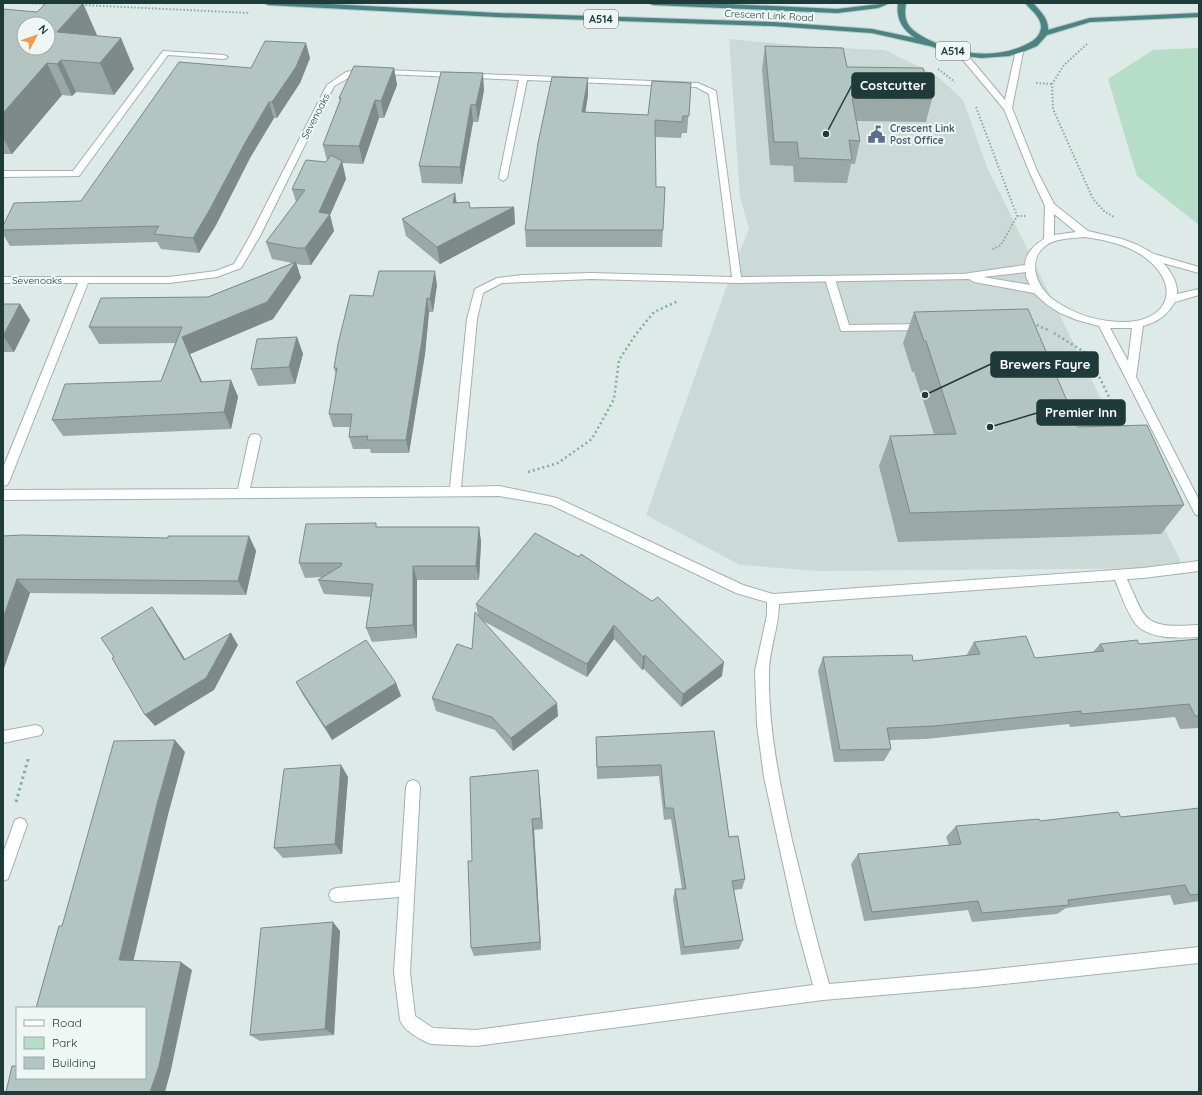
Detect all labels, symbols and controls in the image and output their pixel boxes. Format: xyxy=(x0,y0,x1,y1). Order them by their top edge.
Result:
street label: Crescent Link Road xyxy=(724,7,814,24)
road number: A514 xyxy=(584,10,618,28)
north arrow xyxy=(16,16,56,56)
text: N xyxy=(36,22,51,37)
road number: A514 xyxy=(936,42,970,60)
callout: Costcutter xyxy=(852,73,934,98)
text: Costcutter xyxy=(860,77,926,93)
street label: Sevenoaks xyxy=(298,91,333,141)
place label: Crescent Link Post Office xyxy=(890,122,955,147)
public building icon: Crescent Link Post Office xyxy=(867,124,887,144)
street label: Sevenoaks xyxy=(12,274,62,287)
callout: Brewers Fayre xyxy=(991,352,1098,377)
text: Brewers Fayre xyxy=(1000,356,1091,372)
callout: Premier Inn xyxy=(1037,400,1125,425)
text: Premier Inn xyxy=(1045,404,1117,420)
legend xyxy=(16,1007,146,1079)
text: Road xyxy=(52,1015,82,1030)
text: Park xyxy=(52,1035,77,1050)
text: Building xyxy=(52,1055,96,1070)

